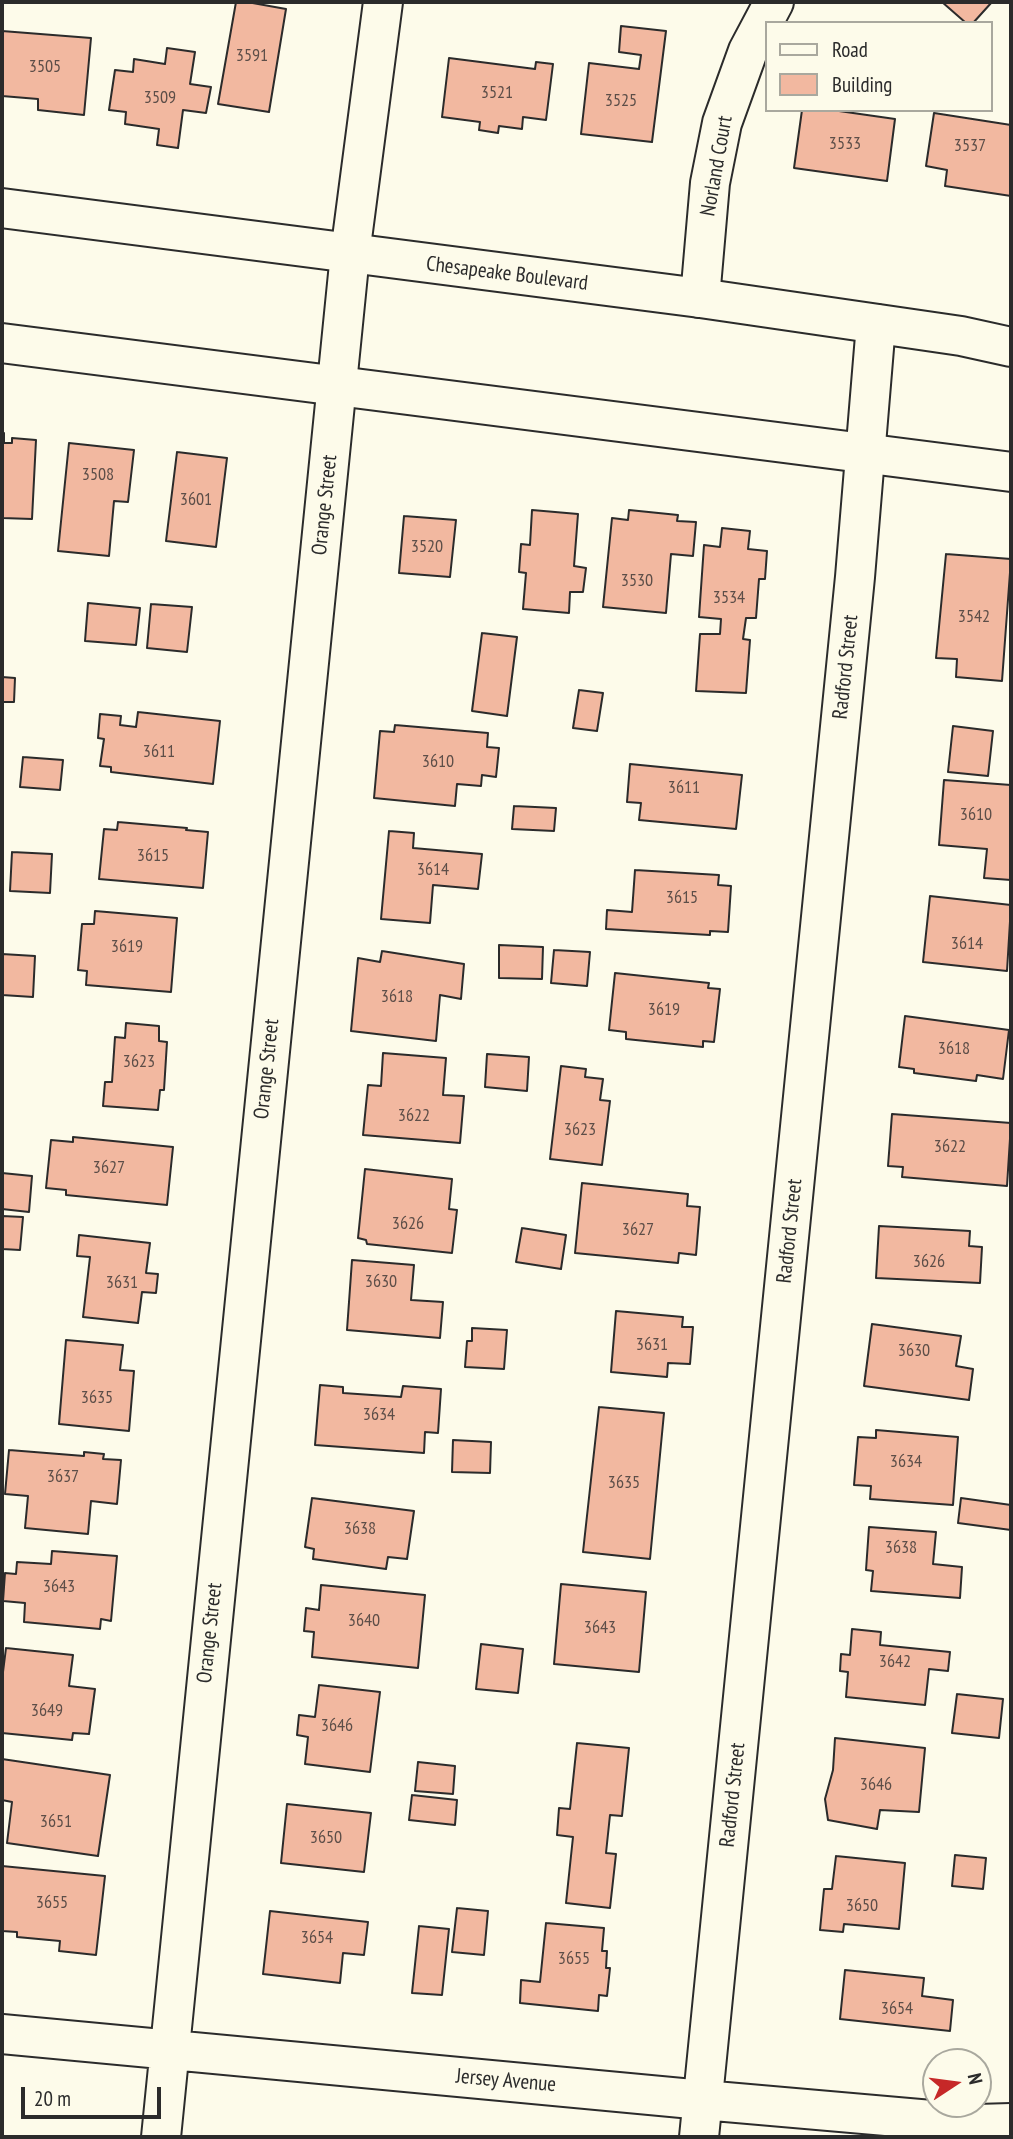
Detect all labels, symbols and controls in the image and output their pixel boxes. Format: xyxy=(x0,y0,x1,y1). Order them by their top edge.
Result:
legend xyxy=(764,21,992,112)
text: Road xyxy=(832,36,868,63)
house number: 3591 xyxy=(236,45,268,67)
house number: 3505 xyxy=(29,56,61,78)
text: Building xyxy=(832,71,892,98)
house number: 3521 xyxy=(481,82,513,104)
house number: 3509 xyxy=(144,87,176,109)
house number: 3525 xyxy=(605,90,637,112)
street label: Norland Court xyxy=(696,114,738,218)
house number: 3533 xyxy=(829,133,861,155)
house number: 3537 xyxy=(954,135,986,157)
street label: Chesapeake Boulevard xyxy=(425,252,589,296)
street label: Orange Street xyxy=(307,454,343,556)
house number: 3508 xyxy=(82,464,114,486)
house number: 3601 xyxy=(180,489,212,511)
house number: 3520 xyxy=(411,536,443,558)
house number: 3530 xyxy=(621,570,653,592)
house number: 3534 xyxy=(713,587,745,609)
house number: 3542 xyxy=(958,606,990,628)
street label: Radford Street xyxy=(828,614,864,720)
house number: 3611 xyxy=(143,741,175,763)
house number: 3610 xyxy=(422,751,454,773)
house number: 3611 xyxy=(668,777,700,799)
house number: 3610 xyxy=(960,804,992,826)
house number: 3615 xyxy=(137,845,169,867)
house number: 3614 xyxy=(417,859,449,881)
house number: 3615 xyxy=(666,887,698,909)
house number: 3614 xyxy=(951,933,983,955)
house number: 3619 xyxy=(111,936,143,958)
house number: 3618 xyxy=(381,986,413,1008)
house number: 3619 xyxy=(648,999,680,1021)
street label: Orange Street xyxy=(249,1018,285,1120)
house number: 3618 xyxy=(938,1038,970,1060)
house number: 3623 xyxy=(123,1051,155,1073)
house number: 3622 xyxy=(398,1105,430,1127)
house number: 3623 xyxy=(564,1119,596,1141)
house number: 3622 xyxy=(934,1136,966,1158)
house number: 3627 xyxy=(93,1157,125,1179)
street label: Radford Street xyxy=(772,1178,808,1284)
house number: 3626 xyxy=(392,1213,424,1235)
house number: 3627 xyxy=(622,1219,654,1241)
house number: 3626 xyxy=(913,1251,945,1273)
house number: 3630 xyxy=(365,1271,397,1293)
house number: 3631 xyxy=(106,1272,138,1294)
house number: 3631 xyxy=(636,1334,668,1356)
house number: 3630 xyxy=(898,1340,930,1362)
house number: 3635 xyxy=(81,1387,113,1409)
house number: 3634 xyxy=(363,1404,395,1426)
house number: 3634 xyxy=(890,1451,922,1473)
house number: 3637 xyxy=(47,1466,79,1488)
house number: 3635 xyxy=(608,1472,640,1494)
house number: 3638 xyxy=(344,1518,376,1540)
house number: 3638 xyxy=(885,1537,917,1559)
house number: 3643 xyxy=(43,1576,75,1598)
street label: Orange Street xyxy=(192,1582,228,1684)
house number: 3640 xyxy=(348,1610,380,1632)
house number: 3643 xyxy=(584,1617,616,1639)
house number: 3642 xyxy=(879,1651,911,1673)
house number: 3649 xyxy=(31,1700,63,1722)
house number: 3646 xyxy=(321,1715,353,1737)
street label: Radford Street xyxy=(715,1742,751,1848)
house number: 3646 xyxy=(860,1774,892,1796)
house number: 3651 xyxy=(40,1811,72,1833)
house number: 3650 xyxy=(310,1827,342,1849)
house number: 3655 xyxy=(36,1892,68,1914)
house number: 3650 xyxy=(846,1895,878,1917)
house number: 3654 xyxy=(301,1927,333,1949)
house number: 3655 xyxy=(558,1948,590,1970)
house number: 3654 xyxy=(881,1998,913,2020)
north arrow xyxy=(922,2048,992,2118)
street label: Jersey Avenue xyxy=(455,2064,557,2098)
text: N xyxy=(963,2071,988,2086)
scale bar xyxy=(24,2072,164,2116)
text: 20 m xyxy=(34,2085,71,2112)

